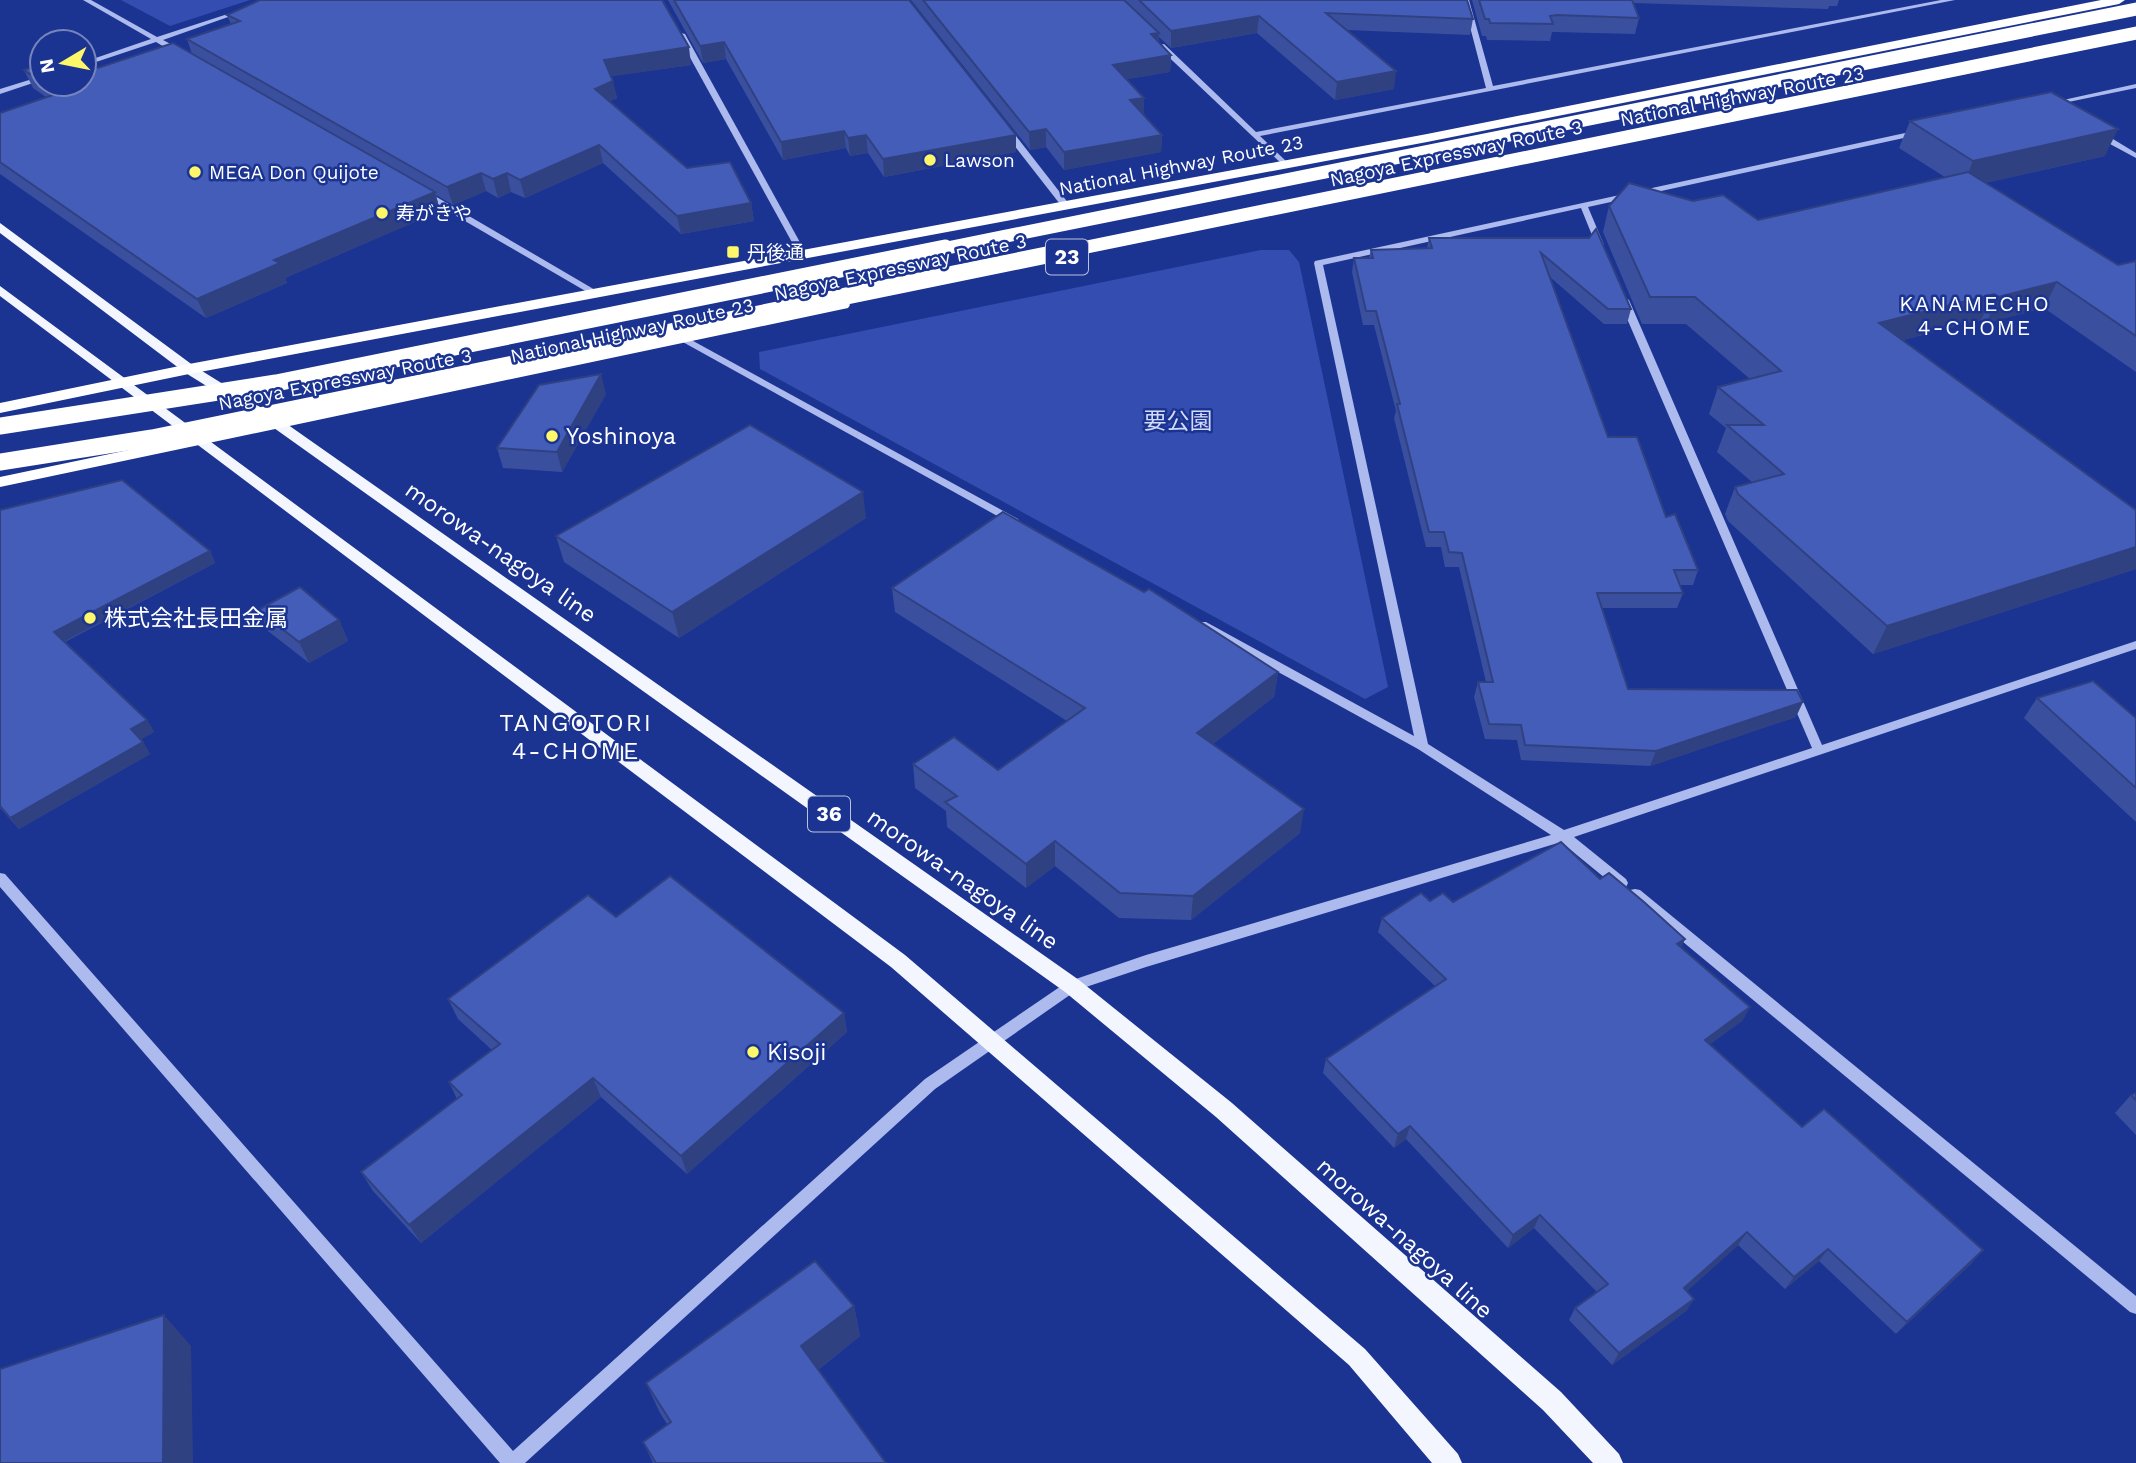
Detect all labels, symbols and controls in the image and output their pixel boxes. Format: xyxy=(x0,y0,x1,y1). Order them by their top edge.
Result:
north arrow xyxy=(28,28,98,98)
text: N xyxy=(34,57,59,75)
street label: National Highway Route 23 xyxy=(1618,62,1866,131)
street label: Nagoya Expressway Route 3 xyxy=(1328,115,1585,192)
street label: National Highway Route 23 xyxy=(1057,131,1305,200)
place label: Lawson xyxy=(944,149,1015,172)
marker: Lawson xyxy=(922,152,938,168)
place label: MEGA Don Quijote xyxy=(209,161,379,184)
marker: MEGA Don Quijote xyxy=(187,164,203,180)
place label: 寿がきや xyxy=(396,202,472,225)
marker: 寿がきや xyxy=(374,205,390,221)
street label: Nagoya Expressway Route 3 xyxy=(772,229,1029,306)
road number: 23 xyxy=(1046,240,1088,274)
place label: 丹後通 xyxy=(747,241,804,264)
marker: 丹後通 xyxy=(725,244,741,260)
district label: KANAMECHO 4-CHOME xyxy=(1899,291,2051,340)
street label: National Highway Route 23 xyxy=(508,293,756,368)
street label: Nagoya Expressway Route 3 xyxy=(216,344,474,415)
park label: 要公園 xyxy=(1144,408,1213,435)
place label: Yoshinoya xyxy=(566,423,676,450)
marker: Yoshinoya xyxy=(544,428,560,444)
street label: morowa-nagoya line xyxy=(400,476,601,629)
place label: 株式会社長田金属 xyxy=(104,605,288,632)
marker: 株式会社長田金属 xyxy=(82,610,98,626)
district label: TANGOTORI 4-CHOME xyxy=(499,709,653,765)
road number: 36 xyxy=(808,796,850,832)
street label: morowa-nagoya line xyxy=(862,803,1063,956)
place label: Kisoji xyxy=(767,1039,826,1066)
marker: Kisoji xyxy=(745,1044,761,1060)
street label: morowa-nagoya line xyxy=(1311,1152,1498,1324)

